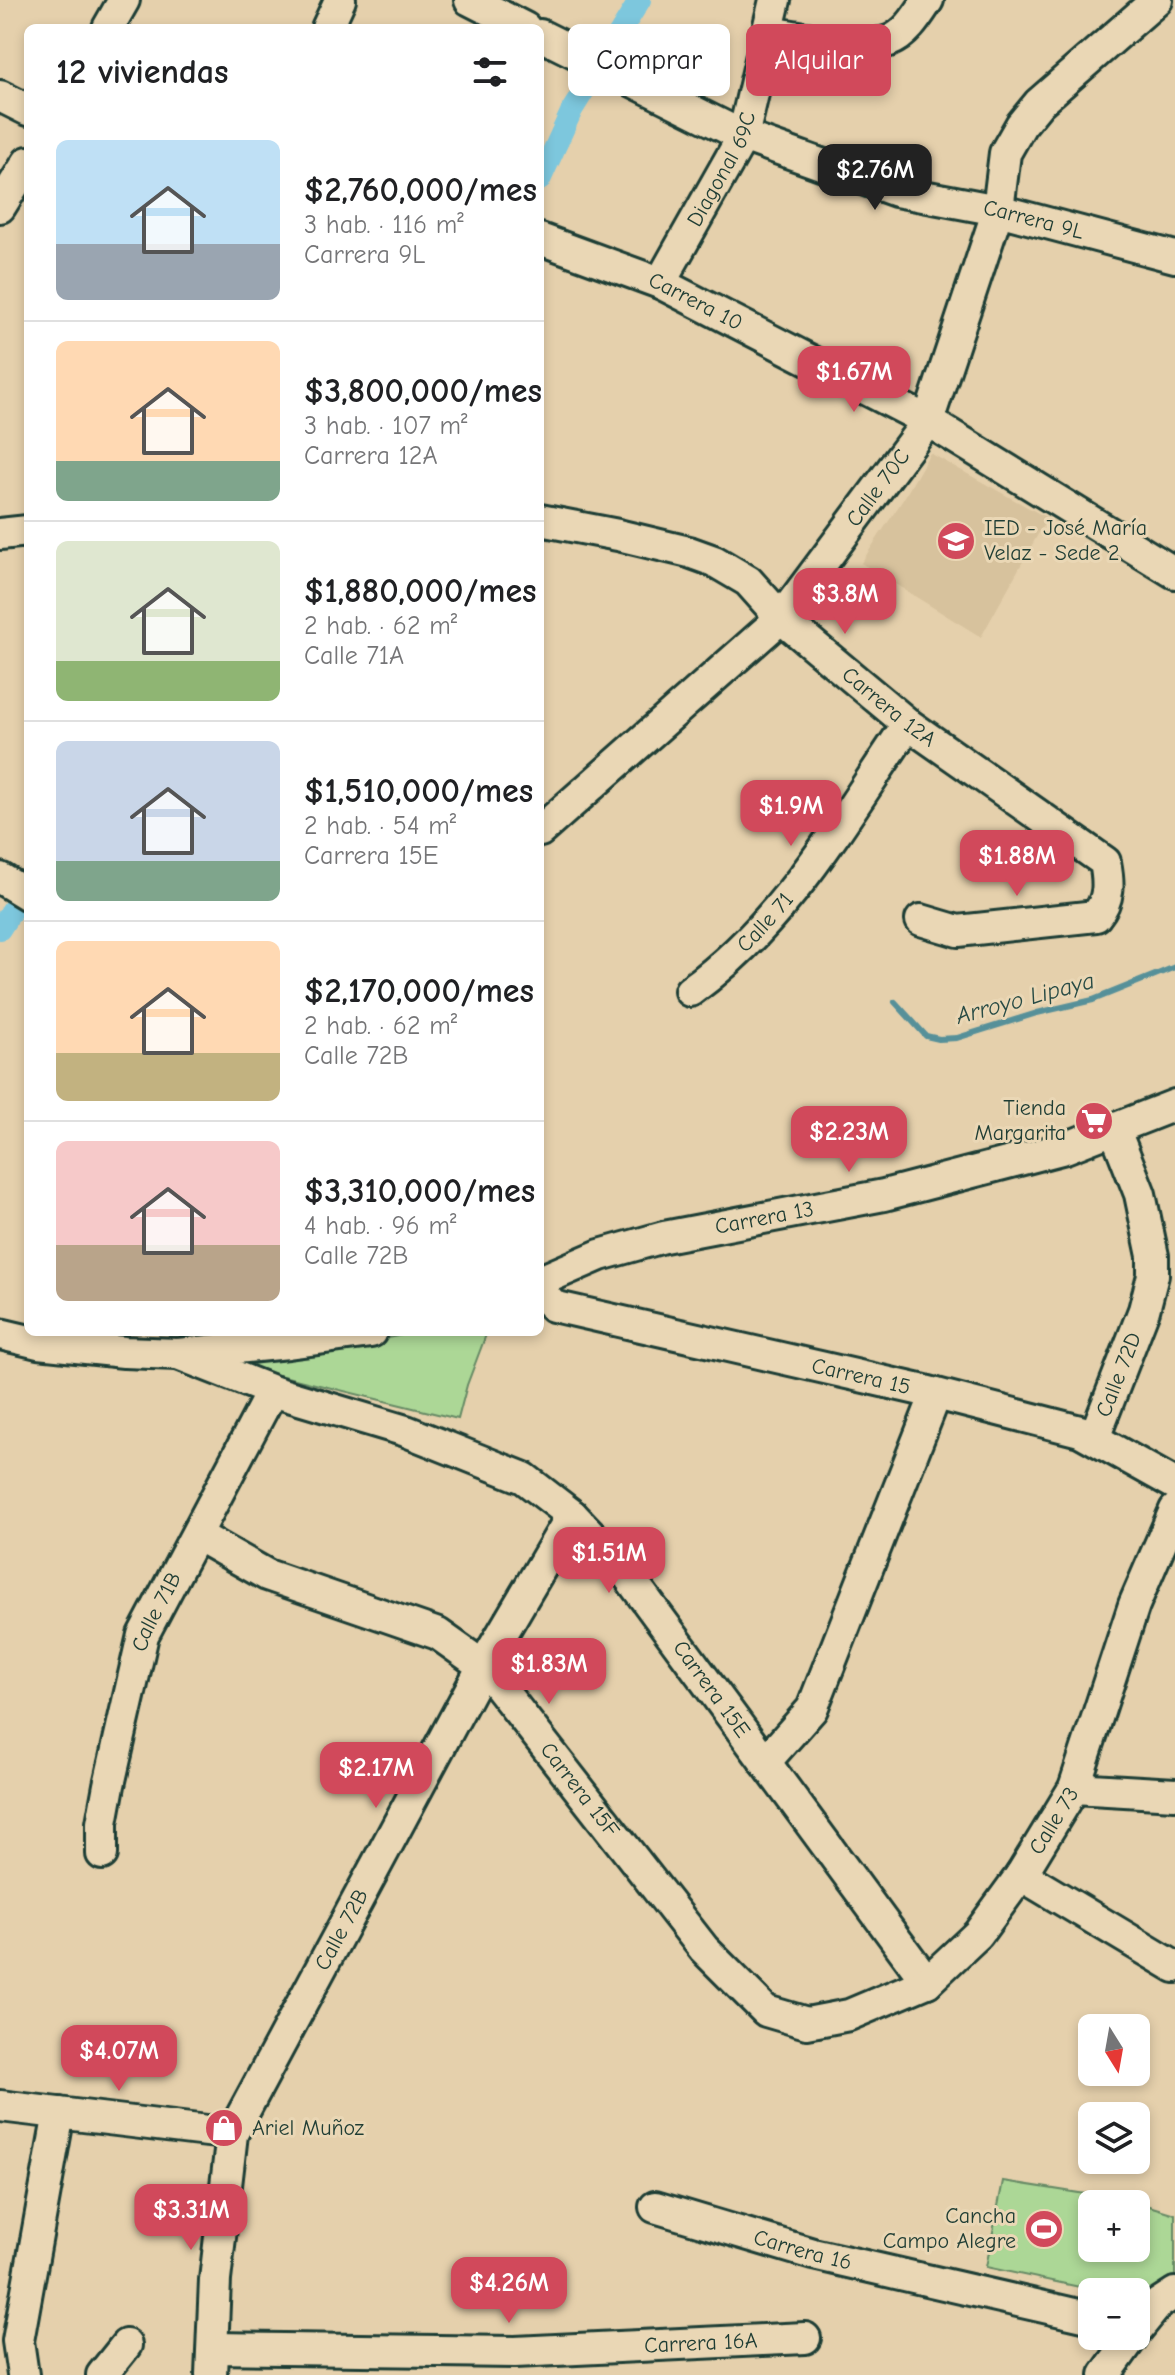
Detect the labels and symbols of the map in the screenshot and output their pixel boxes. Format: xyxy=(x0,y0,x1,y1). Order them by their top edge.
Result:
street label: Diagonal 69C xyxy=(682,109,761,231)
pin: $2.76M xyxy=(810,144,940,212)
street label: Carrera 9L xyxy=(981,195,1087,245)
street label: Carrera 10 xyxy=(645,267,747,336)
pin: $1.67M xyxy=(789,346,919,414)
street label: Calle 70C xyxy=(841,444,916,532)
place label: IED - José María Velaz - Sede 2 xyxy=(984,515,1147,566)
school or university icon: IED - José María Velaz - Sede 2 xyxy=(935,520,977,562)
pin: $3.8M xyxy=(789,568,901,636)
street label: Carrera 12A xyxy=(837,661,941,753)
pin: $1.9M xyxy=(735,780,847,848)
pin: $1.88M xyxy=(952,830,1082,898)
street label: Calle 71 xyxy=(731,887,799,958)
water label: Arroyo Lipaya xyxy=(952,966,1097,1030)
place label: Tienda Margarita xyxy=(974,1095,1066,1146)
supermarket icon: Tienda Margarita xyxy=(1073,1100,1115,1142)
pin: $2.23M xyxy=(784,1106,914,1174)
street label: Carrera 13 xyxy=(713,1196,816,1240)
street label: Calle 72D xyxy=(1090,1329,1147,1421)
street label: Carrera 15 xyxy=(809,1352,913,1400)
pin: $1.51M xyxy=(544,1527,674,1595)
street label: Calle 71B xyxy=(127,1568,187,1654)
street label: Carrera 15E xyxy=(667,1635,756,1743)
pin: $1.83M xyxy=(484,1638,614,1706)
street label: Carrera 15F xyxy=(535,1737,625,1843)
pin: $2.17M xyxy=(311,1742,441,1810)
street label: Calle 73 xyxy=(1023,1782,1084,1859)
street label: Calle 72B xyxy=(309,1884,374,1975)
north arrow xyxy=(1078,2014,1150,2086)
pin: $4.07M xyxy=(54,2025,184,2093)
shop icon: Ariel Muñoz xyxy=(203,2107,245,2149)
place label: Ariel Muñoz xyxy=(252,2115,365,2141)
pin: $3.31M xyxy=(126,2184,256,2252)
place label: Cancha Campo Alegre xyxy=(883,2203,1016,2254)
sports icon: Cancha Campo Alegre xyxy=(1023,2208,1065,2250)
street label: Carrera 16 xyxy=(751,2224,854,2276)
pin: $4.26M xyxy=(444,2257,574,2325)
street label: Carrera 16A xyxy=(643,2327,758,2359)

